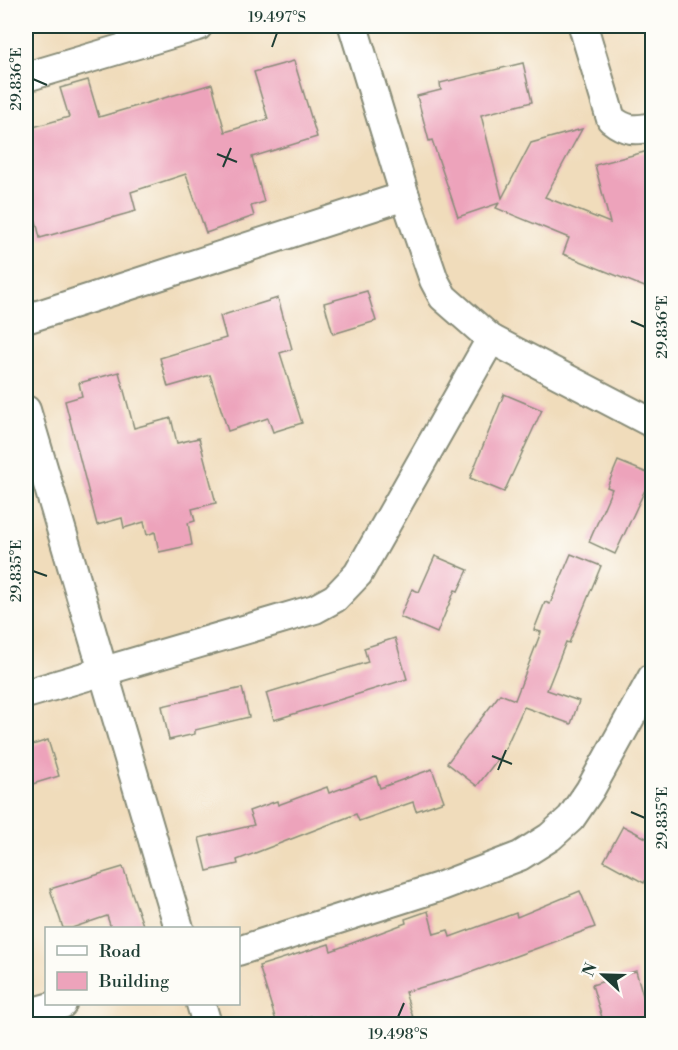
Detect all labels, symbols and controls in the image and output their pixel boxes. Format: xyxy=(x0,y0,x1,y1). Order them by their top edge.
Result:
text: 19.497°S xyxy=(248,8,306,27)
text: 29.836°E xyxy=(7,47,26,111)
text: 29.836°E xyxy=(653,295,672,359)
text: 29.835°E xyxy=(7,540,26,602)
text: 29.835°E xyxy=(653,787,672,849)
legend xyxy=(45,927,240,1005)
text: Road xyxy=(99,940,142,963)
north arrow xyxy=(573,945,633,1005)
text: N xyxy=(578,960,602,979)
text: Building xyxy=(98,970,170,993)
text: 19.498°S xyxy=(368,1025,428,1044)

